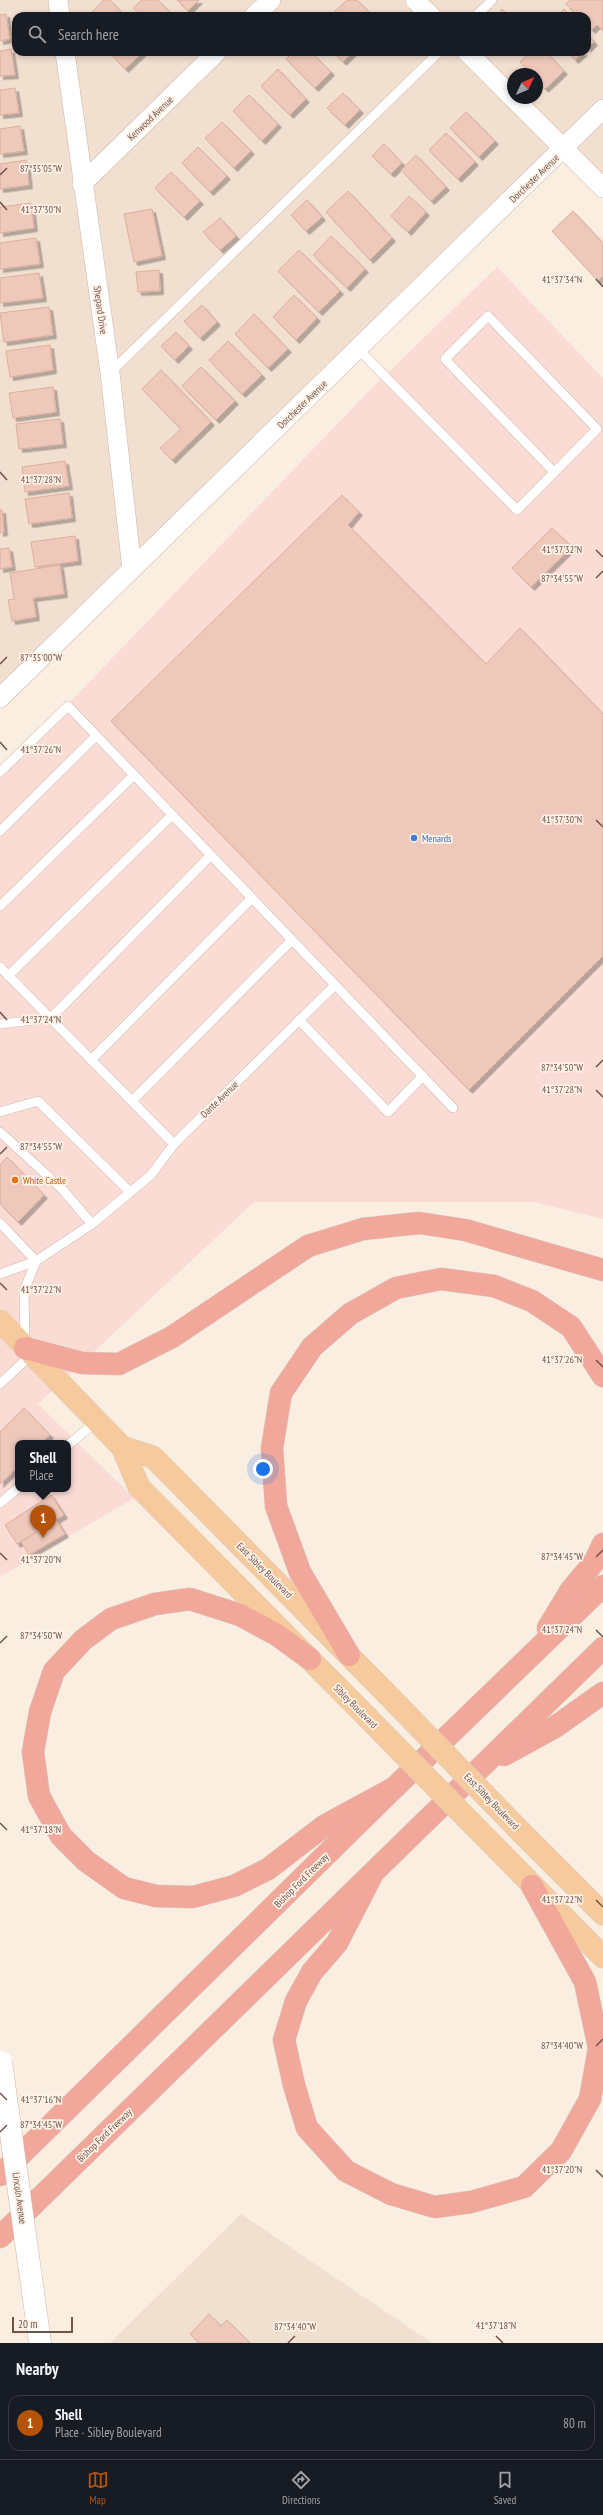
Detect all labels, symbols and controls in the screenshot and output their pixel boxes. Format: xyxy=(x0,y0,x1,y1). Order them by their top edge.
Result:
search box xyxy=(12,12,591,56)
icon: search xyxy=(26,23,48,45)
text: Search here xyxy=(58,25,119,44)
north arrow xyxy=(507,68,543,104)
street label: Kenwood Avenue xyxy=(125,93,176,144)
street label: Dorchester Avenue xyxy=(507,151,562,205)
text: 87°35'05"W xyxy=(20,162,62,175)
text: 41°37'30"N xyxy=(21,203,61,216)
text: 41°37'34"N xyxy=(542,273,582,286)
street label: Shepard Drive xyxy=(91,285,110,335)
street label: Dorchester Avenue xyxy=(275,377,330,431)
text: 41°37'28"N xyxy=(21,473,61,486)
text: 41°37'32"N xyxy=(542,543,582,556)
text: 87°34'55"W xyxy=(541,572,583,585)
text: 87°35'00"W xyxy=(20,651,62,664)
text: 41°37'26"N xyxy=(21,743,61,756)
text: 41°37'30"N xyxy=(542,813,582,826)
place label: Menards xyxy=(422,832,452,845)
marker: Menards xyxy=(409,833,419,843)
text: 41°37'24"N xyxy=(21,1013,61,1026)
text: 87°34'50"W xyxy=(541,1061,583,1074)
street label: Dante Avenue xyxy=(198,1078,241,1121)
text: 41°37'28"N xyxy=(542,1083,582,1096)
text: 87°34'55"W xyxy=(20,1140,62,1153)
place label: White Castle xyxy=(23,1174,66,1187)
marker: White Castle xyxy=(10,1175,20,1185)
text: 41°37'22"N xyxy=(21,1283,61,1296)
text: 41°37'26"N xyxy=(542,1353,582,1366)
popup xyxy=(15,1440,71,1492)
text: Shell xyxy=(29,1448,57,1467)
your location xyxy=(253,1459,273,1479)
text: Place xyxy=(29,1467,53,1484)
pin: 1 xyxy=(30,1505,56,1538)
street label: East Sibley Boulevard xyxy=(234,1540,295,1601)
text: 87°34'45"W xyxy=(541,1550,583,1563)
text: 41°37'20"N xyxy=(21,1553,61,1566)
text: 41°37'24"N xyxy=(542,1623,582,1636)
text: 87°34'50"W xyxy=(20,1629,62,1642)
street label: Sibley Boulevard xyxy=(331,1682,380,1731)
street label: East Sibley Boulevard xyxy=(461,1770,522,1832)
text: 41°37'18"N xyxy=(21,1823,61,1836)
street label: Bishop Ford Freeway xyxy=(271,1850,331,1910)
text: 41°37'22"N xyxy=(542,1893,582,1906)
text: 87°34'40"W xyxy=(541,2039,583,2052)
text: 41°37'16"N xyxy=(21,2093,61,2106)
street label: Bishop Ford Freeway xyxy=(74,2106,135,2165)
text: 87°34'45"W xyxy=(20,2118,62,2131)
text: 41°37'20"N xyxy=(542,2163,582,2176)
street label: Lincoln Avenue xyxy=(9,2171,30,2225)
scale bar xyxy=(12,2315,73,2334)
text: 20 m xyxy=(18,2317,37,2331)
text: 41°37'18"N xyxy=(476,2319,516,2332)
text: 87°34'40"W xyxy=(274,2320,316,2333)
text: Nearby xyxy=(16,2358,59,2380)
text: Shell xyxy=(55,2405,82,2424)
text: 1 xyxy=(27,2415,33,2432)
text: 80 m xyxy=(563,2415,586,2432)
text: Place · Sibley Boulevard xyxy=(55,2424,162,2441)
tab: Map xyxy=(87,2469,109,2507)
tab: Directions xyxy=(282,2469,320,2507)
tab: Saved xyxy=(494,2469,516,2507)

